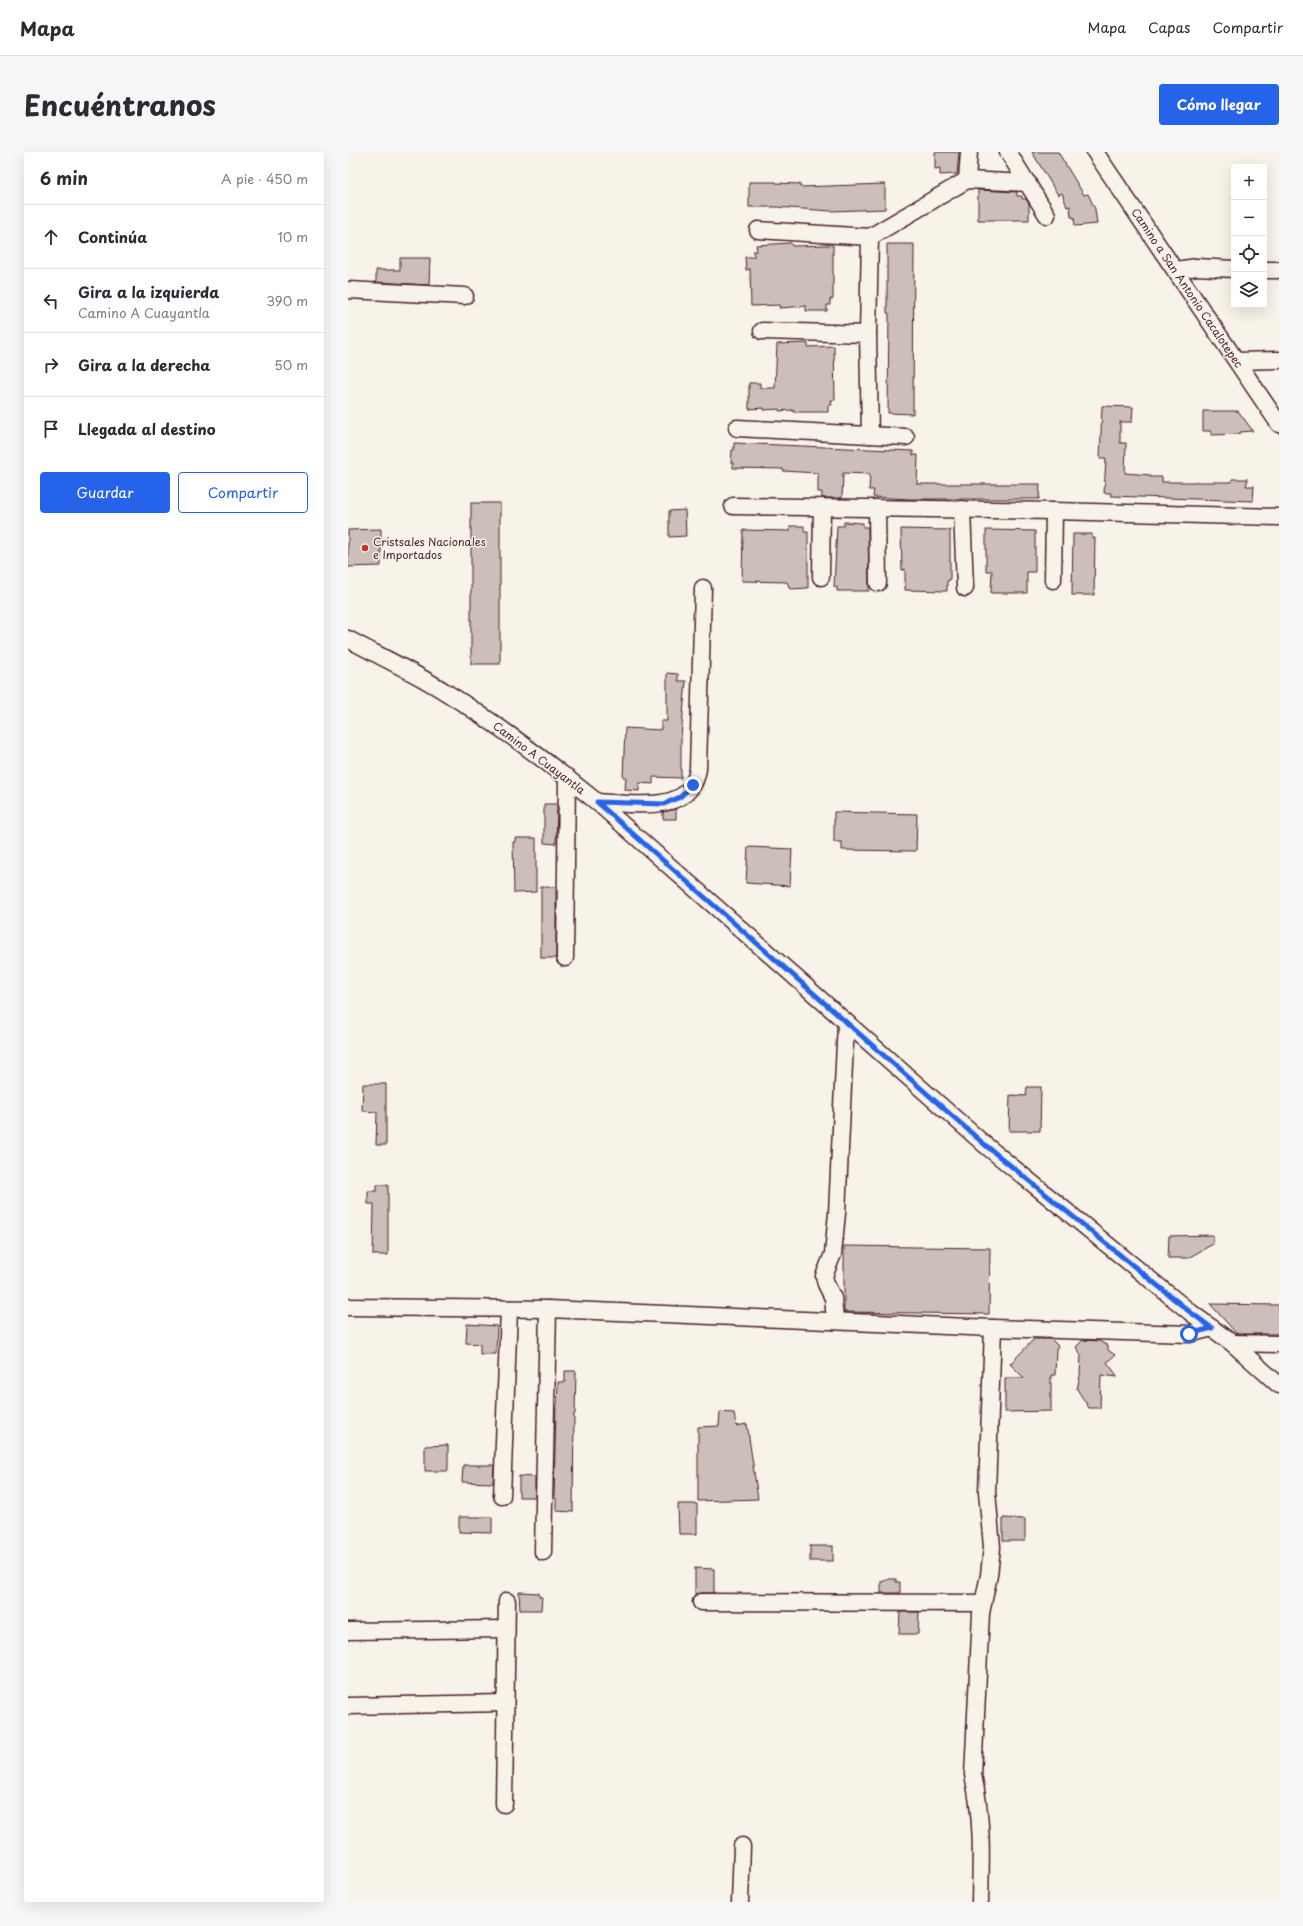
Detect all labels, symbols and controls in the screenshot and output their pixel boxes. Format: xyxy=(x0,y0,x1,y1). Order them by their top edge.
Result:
text: Mapa xyxy=(20,14,75,42)
text: Mapa xyxy=(1088,17,1126,38)
text: Capas xyxy=(1148,17,1190,38)
text: Compartir xyxy=(1212,17,1283,38)
text: Encuéntranos xyxy=(24,83,216,126)
button: Cómo llegar xyxy=(1159,84,1279,125)
map controls xyxy=(1231,164,1267,308)
button: + xyxy=(1231,164,1267,200)
text: 6 min xyxy=(40,165,88,191)
text: A pie · 450 m xyxy=(221,169,308,188)
button: − xyxy=(1231,200,1267,236)
street label: Camino a San Antonio Cacalotepec xyxy=(1127,204,1248,371)
text: Continúa xyxy=(78,225,147,248)
icon: ahead xyxy=(40,226,62,248)
text: 10 m xyxy=(278,227,308,246)
button: locate xyxy=(1231,236,1267,272)
button: layers xyxy=(1231,272,1267,308)
text: Gira a la izquierda xyxy=(78,280,219,303)
icon: left xyxy=(40,290,62,312)
text: 390 m xyxy=(266,291,308,310)
text: Camino A Cuayantla xyxy=(78,303,210,322)
text: Gira a la derecha xyxy=(78,353,210,376)
icon: right xyxy=(40,354,62,376)
text: 50 m xyxy=(274,355,308,374)
text: Llegada al destino xyxy=(78,417,216,440)
icon: arrive xyxy=(40,418,62,440)
button: Guardar xyxy=(40,472,170,513)
button: Compartir xyxy=(178,472,308,513)
place label: Cristsales Nacionales e Importados xyxy=(373,533,486,563)
marker: Cristsales Nacionales e Importados xyxy=(360,543,370,553)
street label: Camino A Cuayantla xyxy=(490,717,589,798)
route end xyxy=(684,776,702,794)
route start xyxy=(1180,1325,1198,1343)

